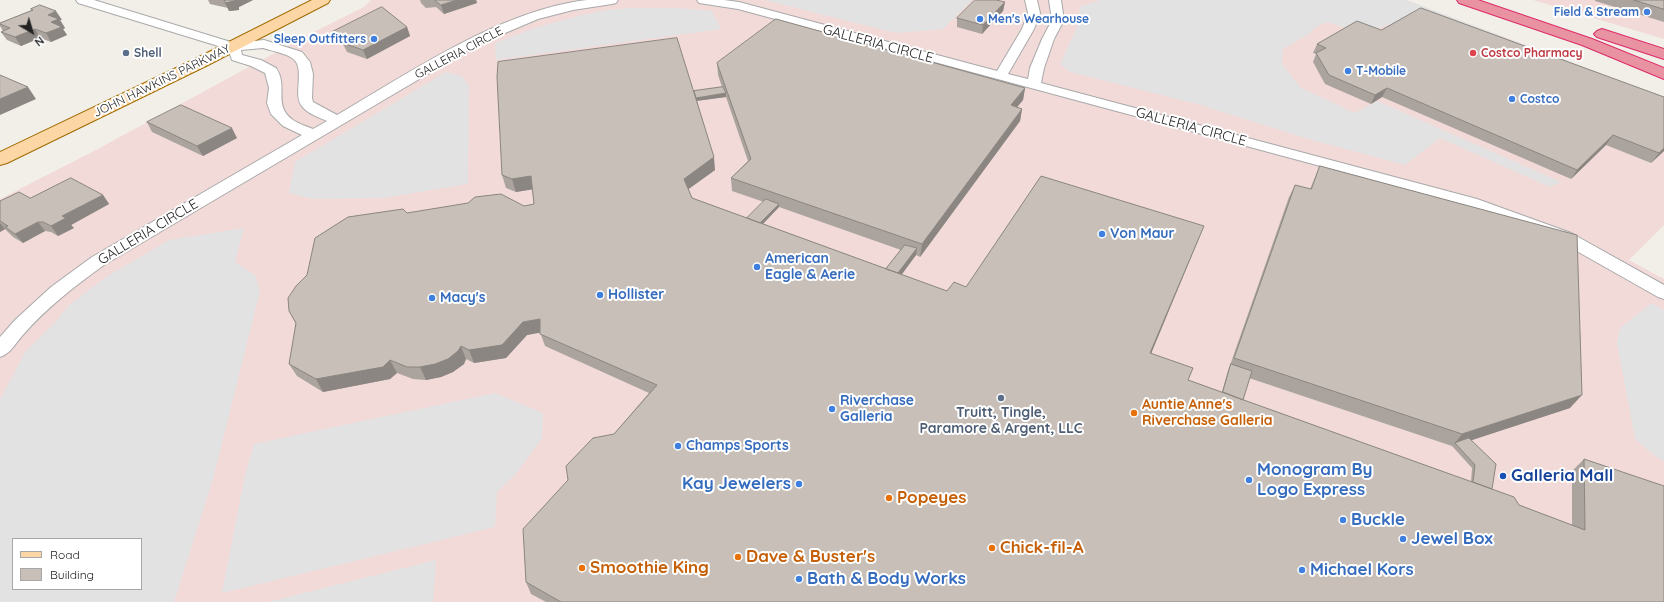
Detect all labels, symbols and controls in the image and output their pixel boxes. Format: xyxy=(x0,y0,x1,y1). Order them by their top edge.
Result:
place label: Field & Stream xyxy=(1554,5,1639,19)
marker: Field & Stream xyxy=(1642,7,1652,17)
north arrow xyxy=(12,12,52,52)
place label: Men's Wearhouse xyxy=(988,12,1089,26)
marker: Men's Wearhouse xyxy=(975,14,985,24)
street label: GALLERIA CIRCLE xyxy=(821,21,935,67)
street label: GALLERIA CIRCLE xyxy=(413,24,505,82)
place label: Sleep Outfitters xyxy=(274,32,366,46)
text: N xyxy=(32,33,47,49)
marker: Sleep Outfitters xyxy=(369,34,379,44)
street label: JOHN HAWKINS PARKWAY xyxy=(91,42,233,120)
place label: Shell xyxy=(134,46,162,60)
place label: Costco Pharmacy xyxy=(1481,46,1583,60)
marker: Shell xyxy=(121,48,131,58)
marker: Costco Pharmacy xyxy=(1468,48,1478,58)
place label: T-Mobile xyxy=(1356,64,1406,78)
marker: T-Mobile xyxy=(1343,66,1353,76)
place label: Costco xyxy=(1520,92,1559,106)
marker: Costco xyxy=(1507,94,1517,104)
street label: GALLERIA CIRCLE xyxy=(1134,104,1248,150)
street label: GALLERIA CIRCLE xyxy=(95,195,201,269)
place label: Von Maur xyxy=(1110,226,1175,242)
marker: Von Maur xyxy=(1097,229,1107,239)
place label: American Eagle & Aerie xyxy=(765,251,855,284)
marker: American Eagle & Aerie xyxy=(752,262,762,272)
place label: Hollister xyxy=(608,287,664,303)
place label: Macy's xyxy=(440,290,485,306)
marker: Hollister xyxy=(595,290,605,300)
marker: Macy's xyxy=(427,293,437,303)
place label: Riverchase Galleria xyxy=(840,393,914,426)
marker: Truitt, Tingle, Paramore & Argent, LLC xyxy=(996,393,1006,403)
place label: Auntie Anne's Riverchase Galleria xyxy=(1142,397,1273,430)
marker: Riverchase Galleria xyxy=(827,404,837,414)
place label: Truitt, Tingle, Paramore & Argent, LLC xyxy=(919,405,1083,438)
marker: Auntie Anne's Riverchase Galleria xyxy=(1129,408,1139,418)
place label: Champs Sports xyxy=(686,438,789,454)
marker: Champs Sports xyxy=(673,441,683,451)
place label: Monogram By Logo Express xyxy=(1257,460,1373,500)
place label: Galleria Mall xyxy=(1511,466,1613,486)
marker: Galleria Mall xyxy=(1498,471,1508,481)
place label: Kay Jewelers xyxy=(682,474,791,494)
marker: Monogram By Logo Express xyxy=(1244,475,1254,485)
marker: Kay Jewelers xyxy=(794,479,804,489)
place label: Popeyes xyxy=(897,488,966,508)
marker: Popeyes xyxy=(884,493,894,503)
place label: Buckle xyxy=(1351,510,1405,530)
marker: Buckle xyxy=(1338,515,1348,525)
place label: Jewel Box xyxy=(1411,529,1493,549)
marker: Jewel Box xyxy=(1398,534,1408,544)
legend xyxy=(12,538,142,590)
place label: Chick-fil-A xyxy=(1000,538,1084,558)
marker: Chick-fil-A xyxy=(987,543,997,553)
text: Road xyxy=(50,547,80,562)
place label: Dave & Buster's xyxy=(746,547,875,567)
marker: Dave & Buster's xyxy=(733,552,743,562)
place label: Smoothie King xyxy=(590,558,709,578)
place label: Michael Kors xyxy=(1310,560,1414,580)
marker: Smoothie King xyxy=(577,563,587,573)
marker: Michael Kors xyxy=(1297,565,1307,575)
text: Building xyxy=(50,567,94,582)
place label: Bath & Body Works xyxy=(807,569,966,589)
marker: Bath & Body Works xyxy=(794,574,804,584)

